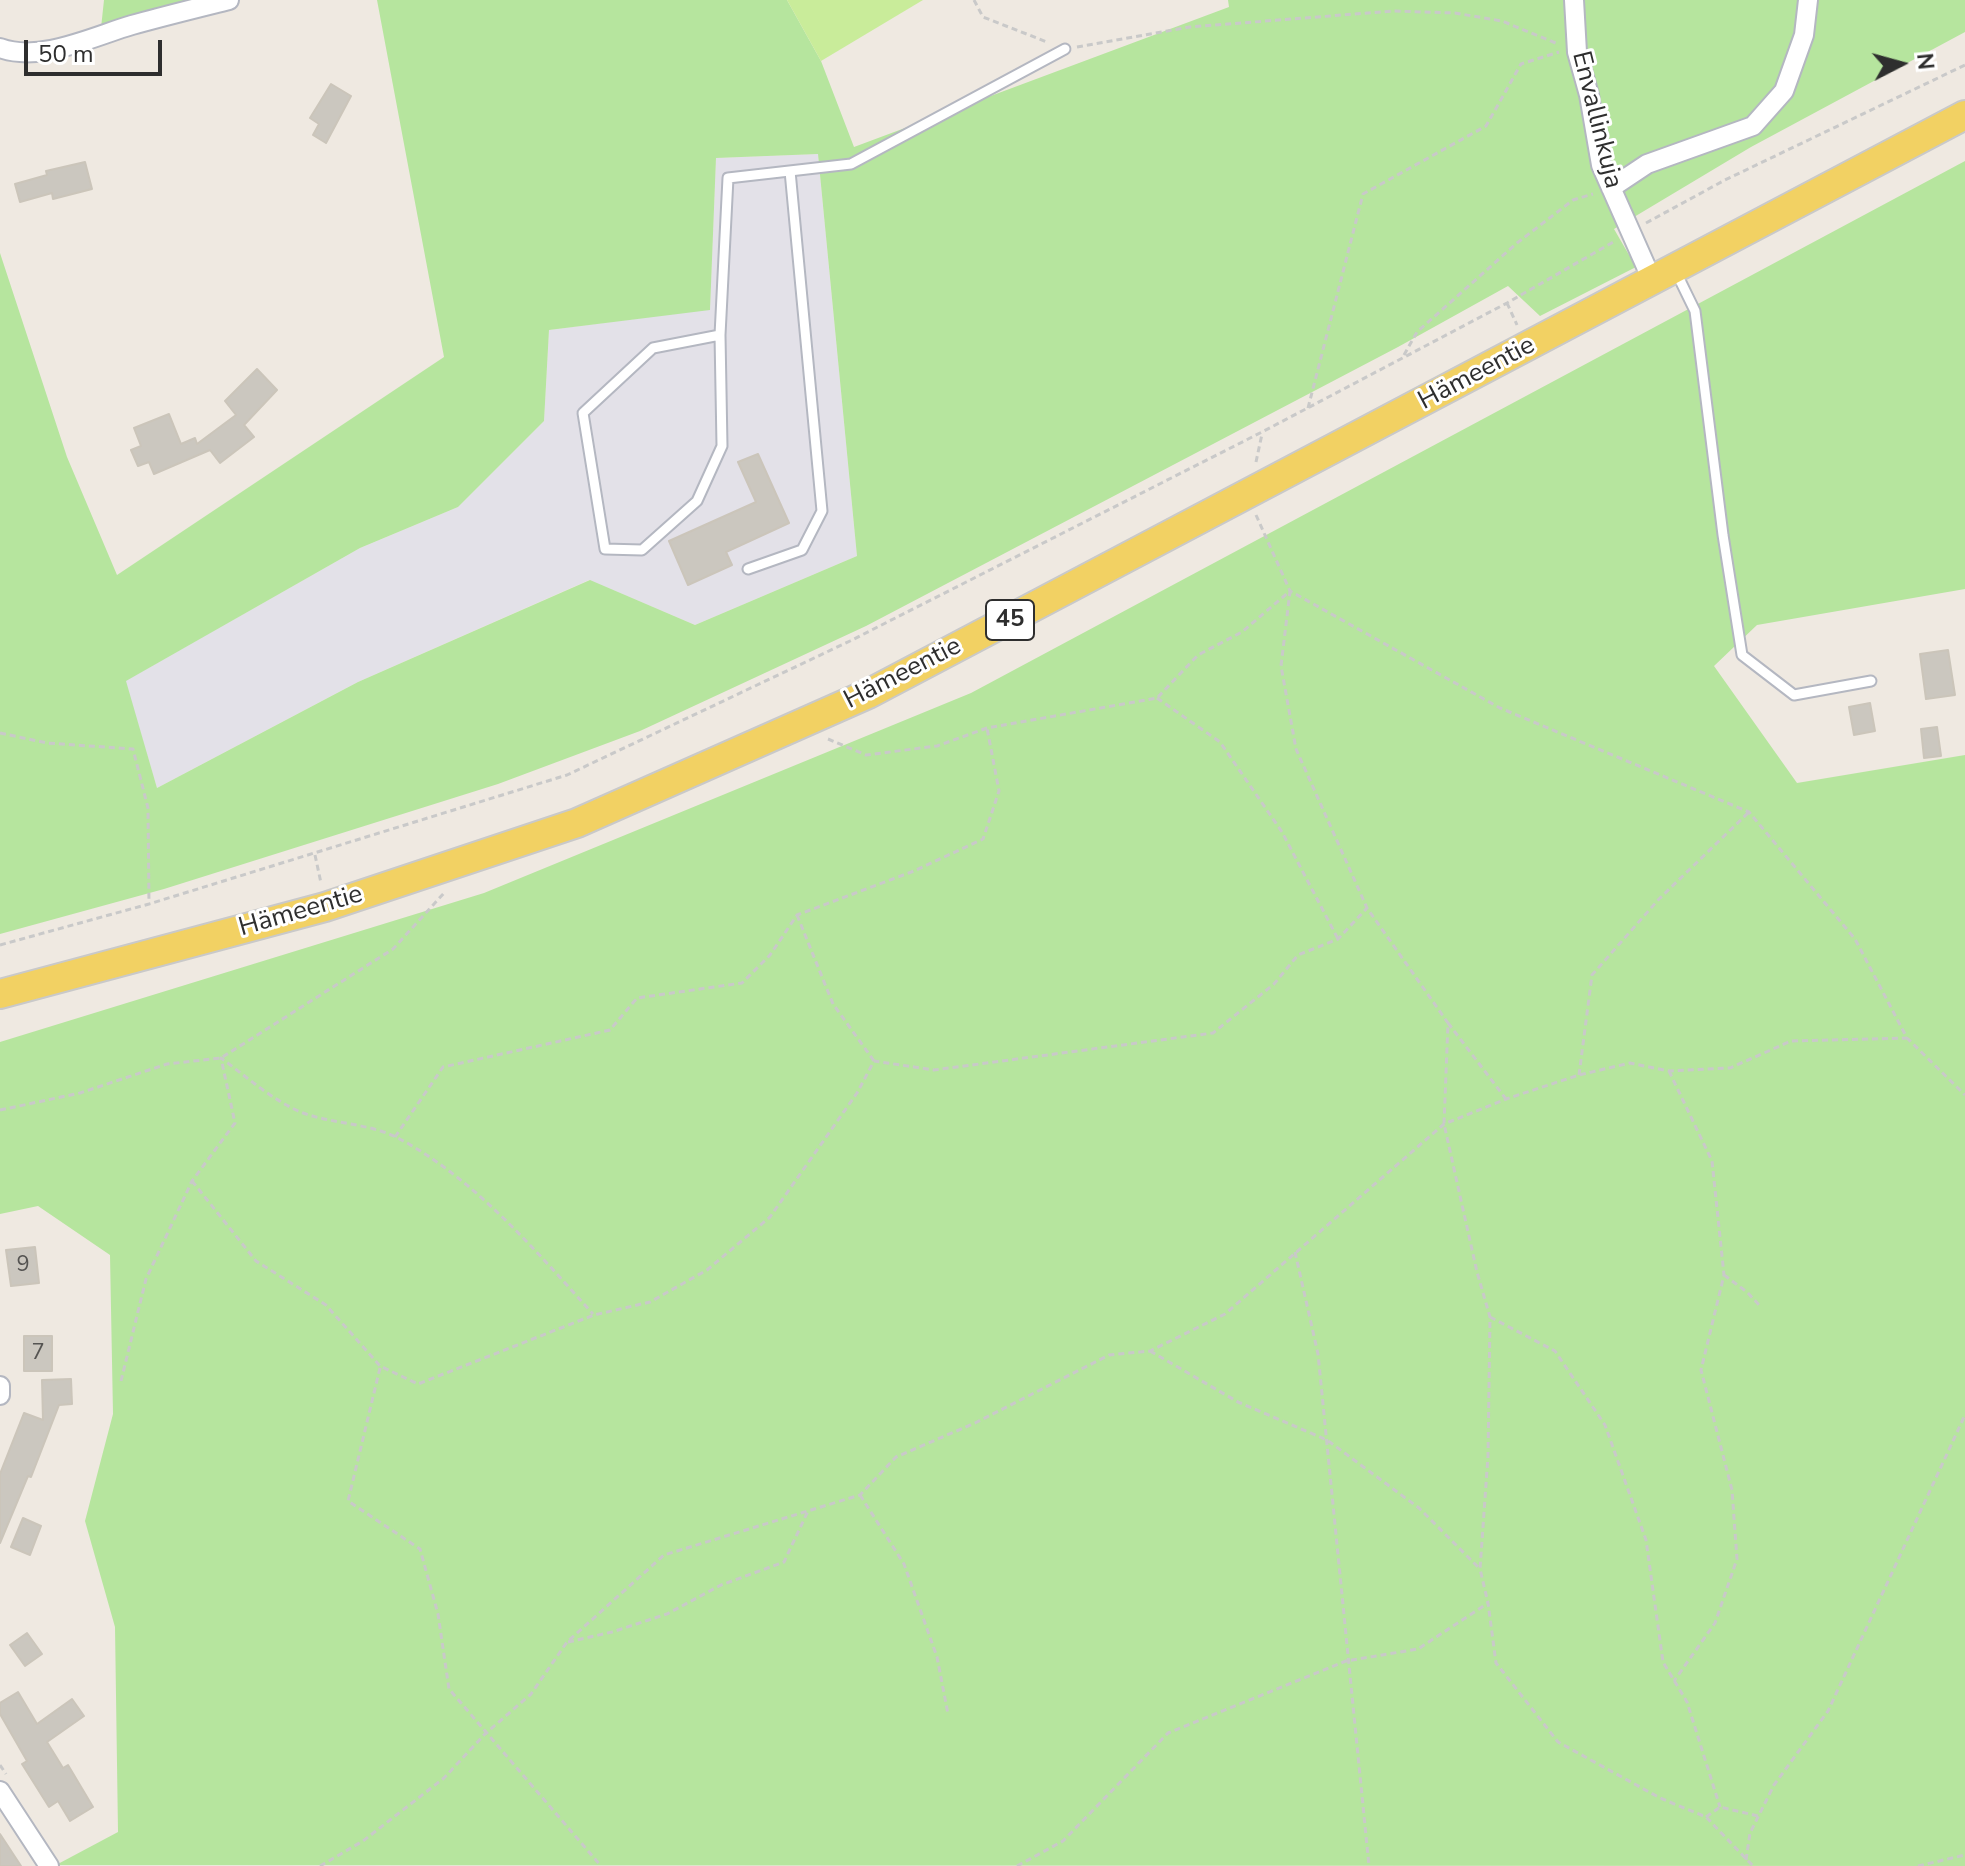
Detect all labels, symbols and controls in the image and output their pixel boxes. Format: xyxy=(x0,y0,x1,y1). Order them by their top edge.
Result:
scale bar xyxy=(28,24,166,74)
north arrow xyxy=(1861,24,1941,104)
text: 50 m xyxy=(38,38,94,70)
street label: Envallinkuja xyxy=(1564,48,1628,192)
text: N xyxy=(1909,52,1941,71)
street label: Hämeentie xyxy=(1414,330,1540,418)
road number: 45 xyxy=(986,600,1034,640)
street label: Hämeentie xyxy=(839,631,967,717)
street label: Hämeentie xyxy=(236,879,366,945)
house number: 9 xyxy=(16,1253,30,1279)
house number: 7 xyxy=(31,1341,45,1367)

